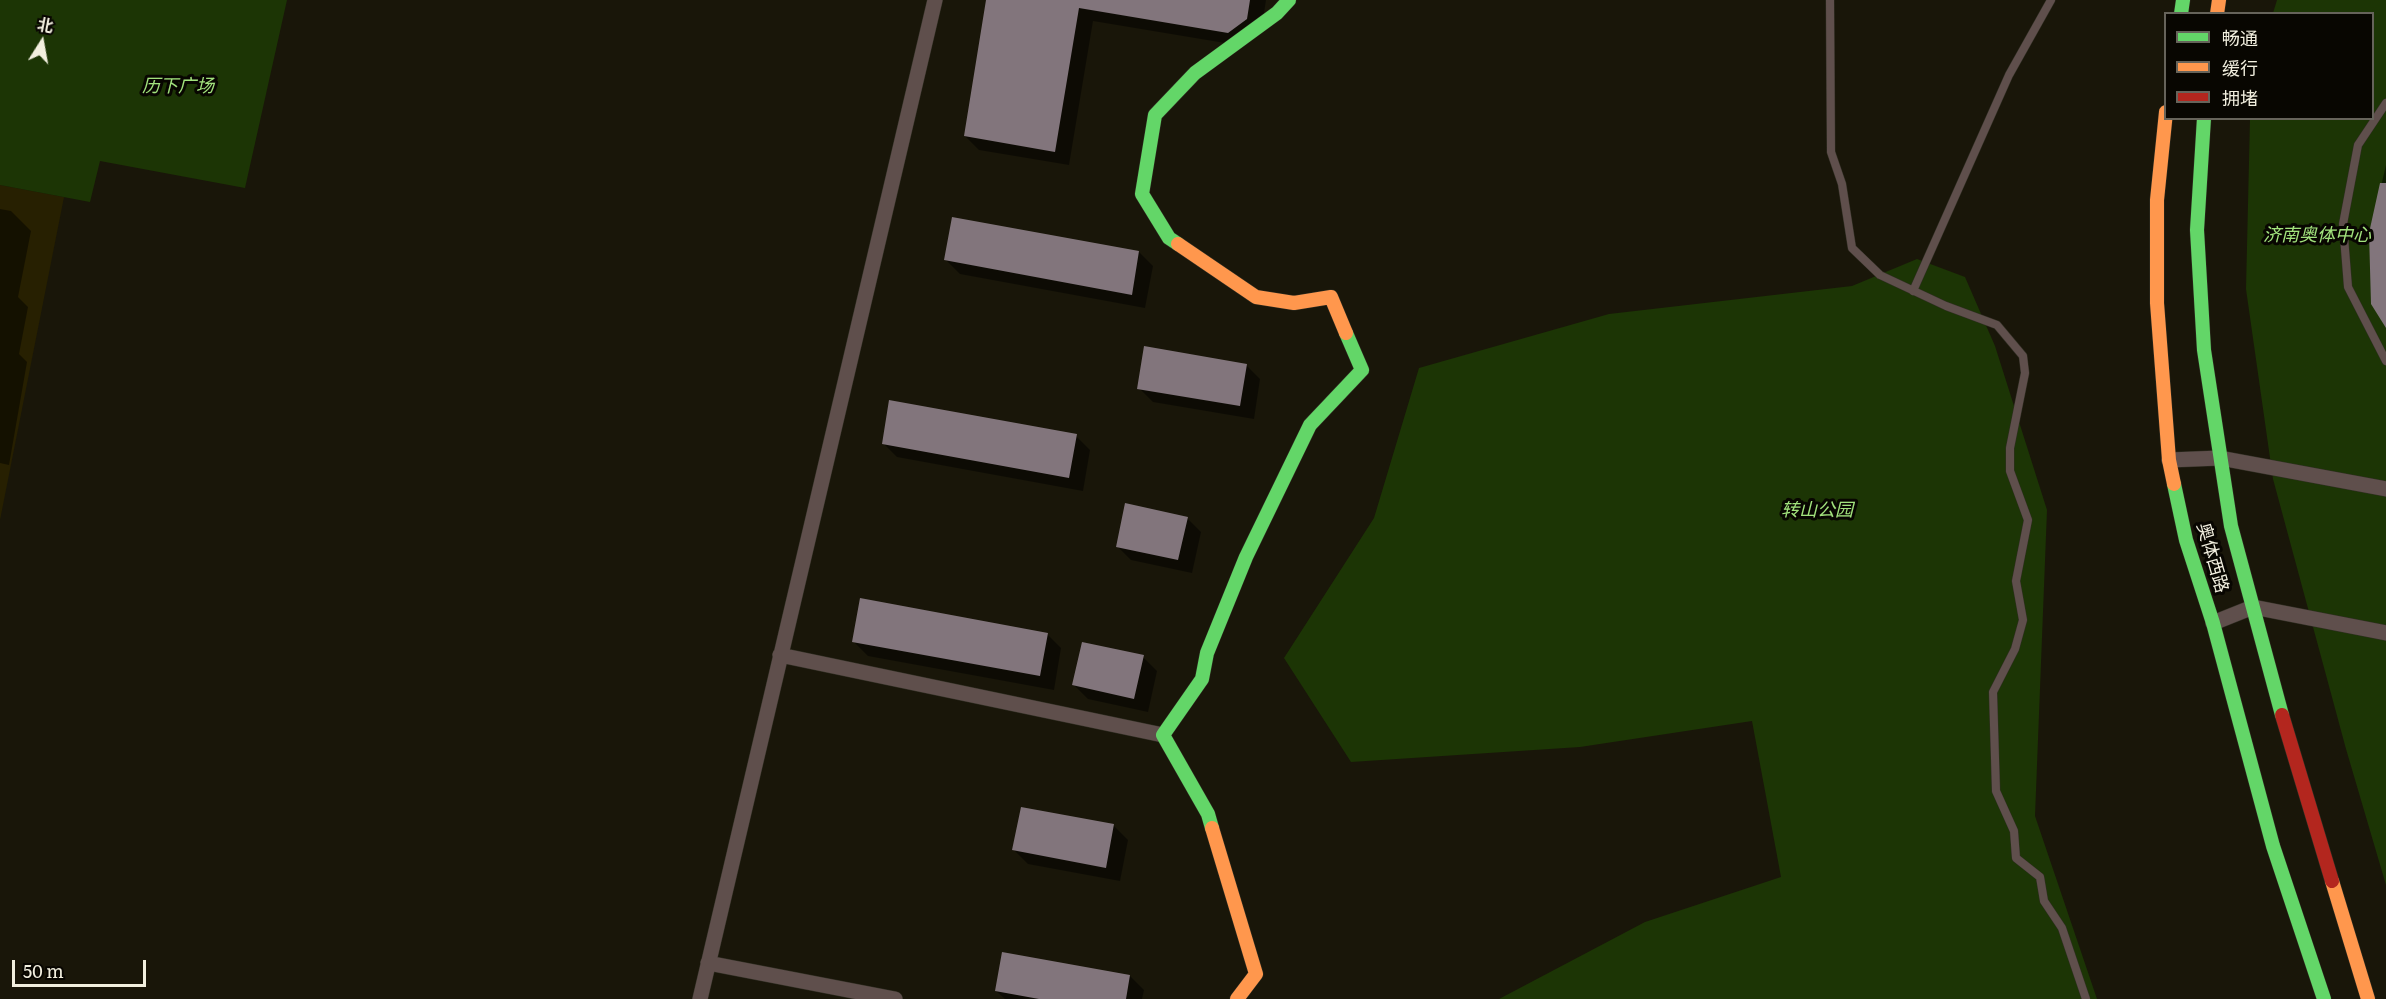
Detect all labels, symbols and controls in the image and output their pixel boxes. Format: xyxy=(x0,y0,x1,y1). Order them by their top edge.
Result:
text: 北 xyxy=(35,11,56,38)
north arrow xyxy=(12,12,72,72)
legend xyxy=(2164,12,2374,120)
text: 畅通 xyxy=(2222,24,2258,51)
text: 缓行 xyxy=(2222,54,2258,81)
park label: 历下广场 xyxy=(142,76,214,98)
text: 拥堵 xyxy=(2222,84,2258,111)
park label: 济南奥体中心 xyxy=(2263,225,2371,247)
park label: 转山公园 xyxy=(1781,500,1853,522)
street label: 奥体西路 xyxy=(2192,520,2232,596)
scale bar xyxy=(15,948,148,986)
text: 50 m xyxy=(23,957,64,984)

